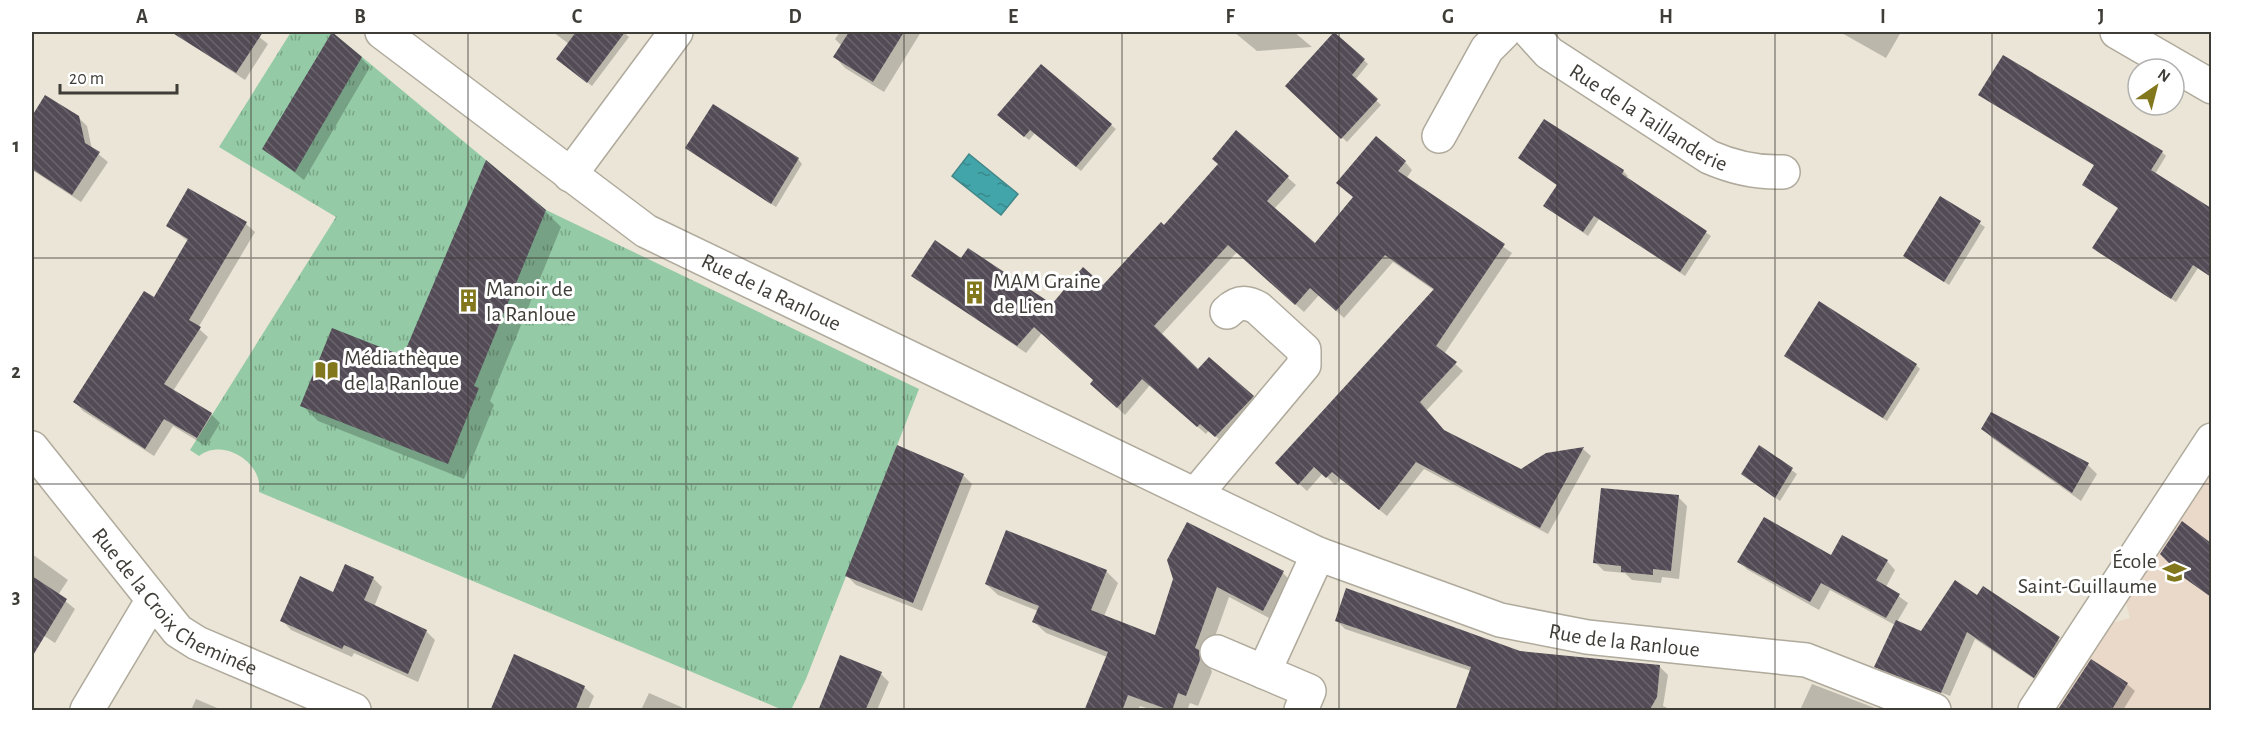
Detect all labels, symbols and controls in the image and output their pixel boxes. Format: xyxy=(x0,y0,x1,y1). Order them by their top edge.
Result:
text: A xyxy=(136,7,148,27)
text: B xyxy=(354,7,366,27)
text: C xyxy=(572,7,583,27)
text: D xyxy=(788,7,802,27)
text: E xyxy=(1008,7,1018,27)
text: F xyxy=(1225,7,1235,27)
text: G xyxy=(1442,7,1454,27)
text: H xyxy=(1659,7,1673,27)
text: I xyxy=(1880,7,1886,27)
text: J xyxy=(2098,7,2104,27)
scale bar xyxy=(60,57,177,95)
north arrow xyxy=(2126,57,2186,117)
street label: Rue de la Taillanderie xyxy=(1565,60,1730,175)
text: N xyxy=(2155,66,2173,85)
text: 20 m xyxy=(69,70,104,88)
text: 1 xyxy=(12,136,20,156)
street label: Rue de la Ranloue xyxy=(698,249,844,335)
place label: MAM Graine de Lien xyxy=(993,270,1101,317)
place label: Manoir de la Ranloue xyxy=(486,278,576,325)
building icon: MAM Graine de Lien xyxy=(962,280,988,306)
building icon: Manoir de la Ranloue xyxy=(455,288,481,314)
place label: Médiathèque de la Ranloue xyxy=(344,347,459,394)
library icon: Médiathèque de la Ranloue xyxy=(313,357,339,383)
text: 2 xyxy=(11,362,21,382)
street label: Rue de la Croix Cheminée xyxy=(88,524,260,679)
place label: École Saint-Guillaume xyxy=(2018,549,2157,597)
school or university icon: École Saint-Guillaume xyxy=(2162,560,2188,586)
text: 3 xyxy=(12,587,20,607)
street label: Rue de la Ranloue xyxy=(1547,620,1701,661)

